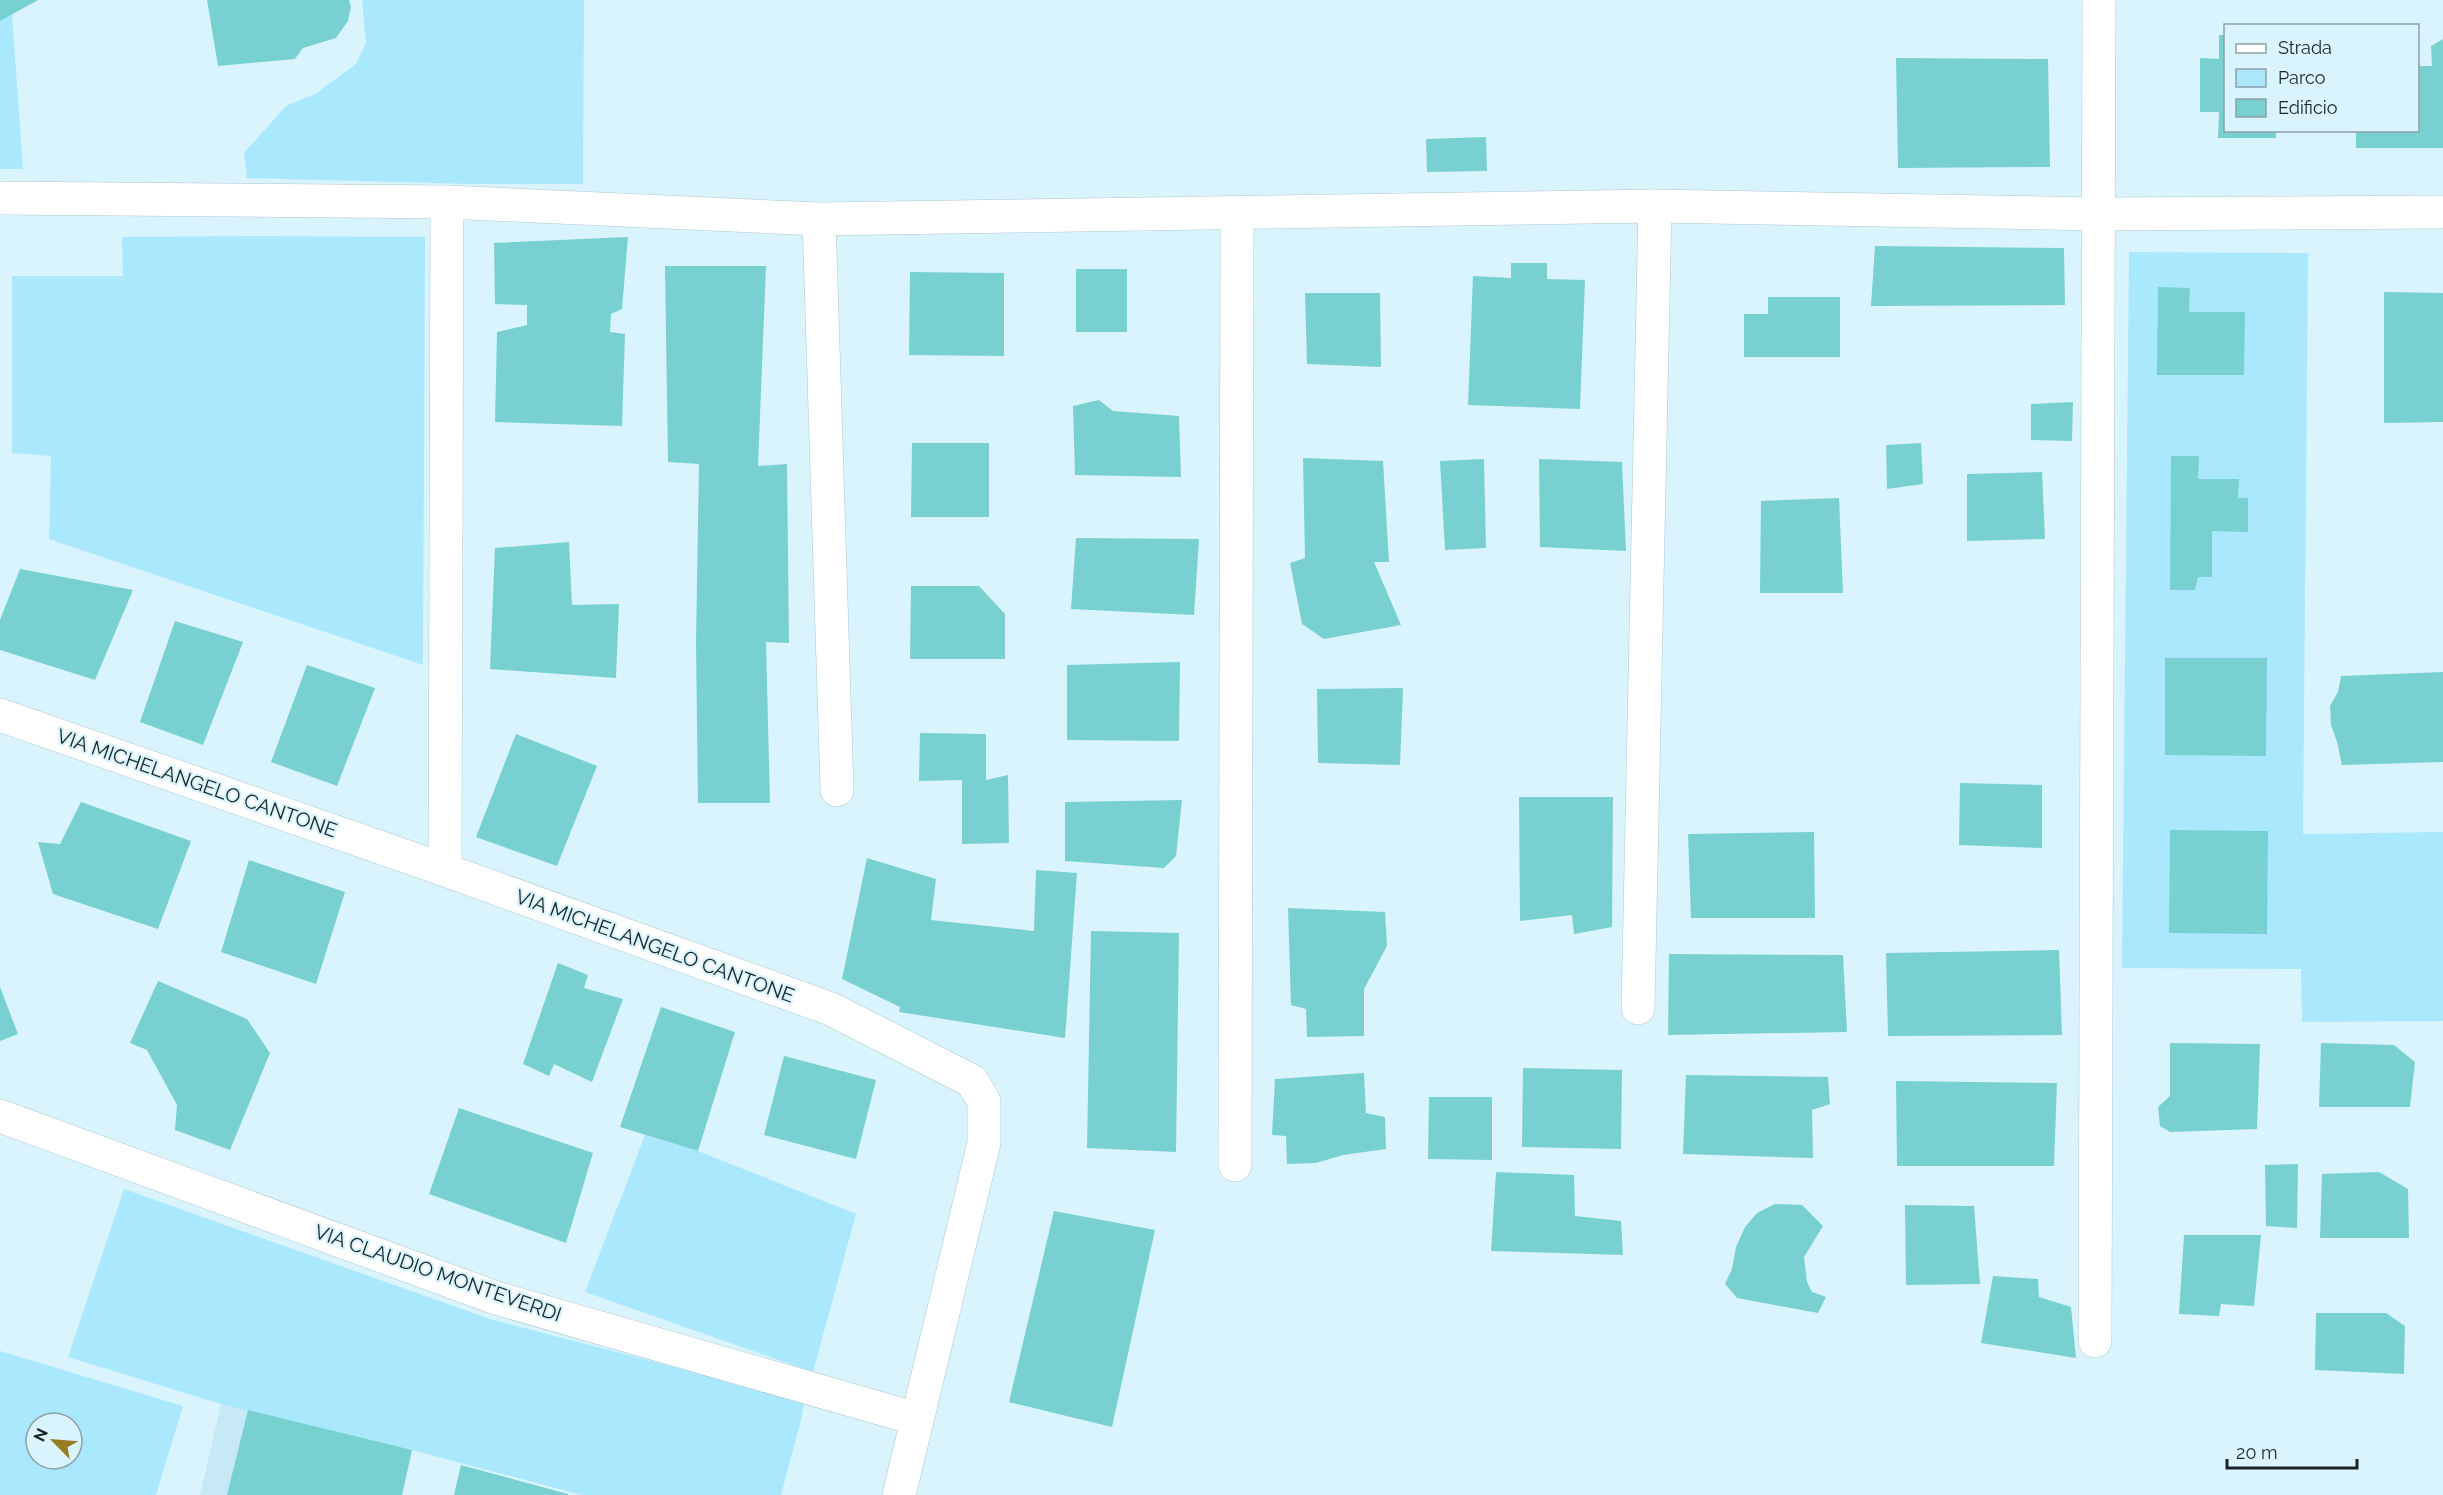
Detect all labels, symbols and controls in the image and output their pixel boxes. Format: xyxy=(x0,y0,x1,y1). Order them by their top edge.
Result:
legend xyxy=(2224,24,2419,132)
text: Strada xyxy=(2278,37,2332,58)
text: Parco xyxy=(2278,67,2326,88)
text: Edificio xyxy=(2278,97,2338,118)
street label: VIA MICHELANGELO CANTONE xyxy=(54,724,340,842)
street label: VIA MICHELANGELO CANTONE xyxy=(512,884,798,1008)
street label: VIA CLAUDIO MONTEVERDI xyxy=(311,1219,565,1327)
north arrow xyxy=(24,1411,84,1471)
text: N xyxy=(30,1425,52,1444)
scale bar xyxy=(2227,1432,2358,1470)
text: 20 m xyxy=(2236,1442,2278,1463)

